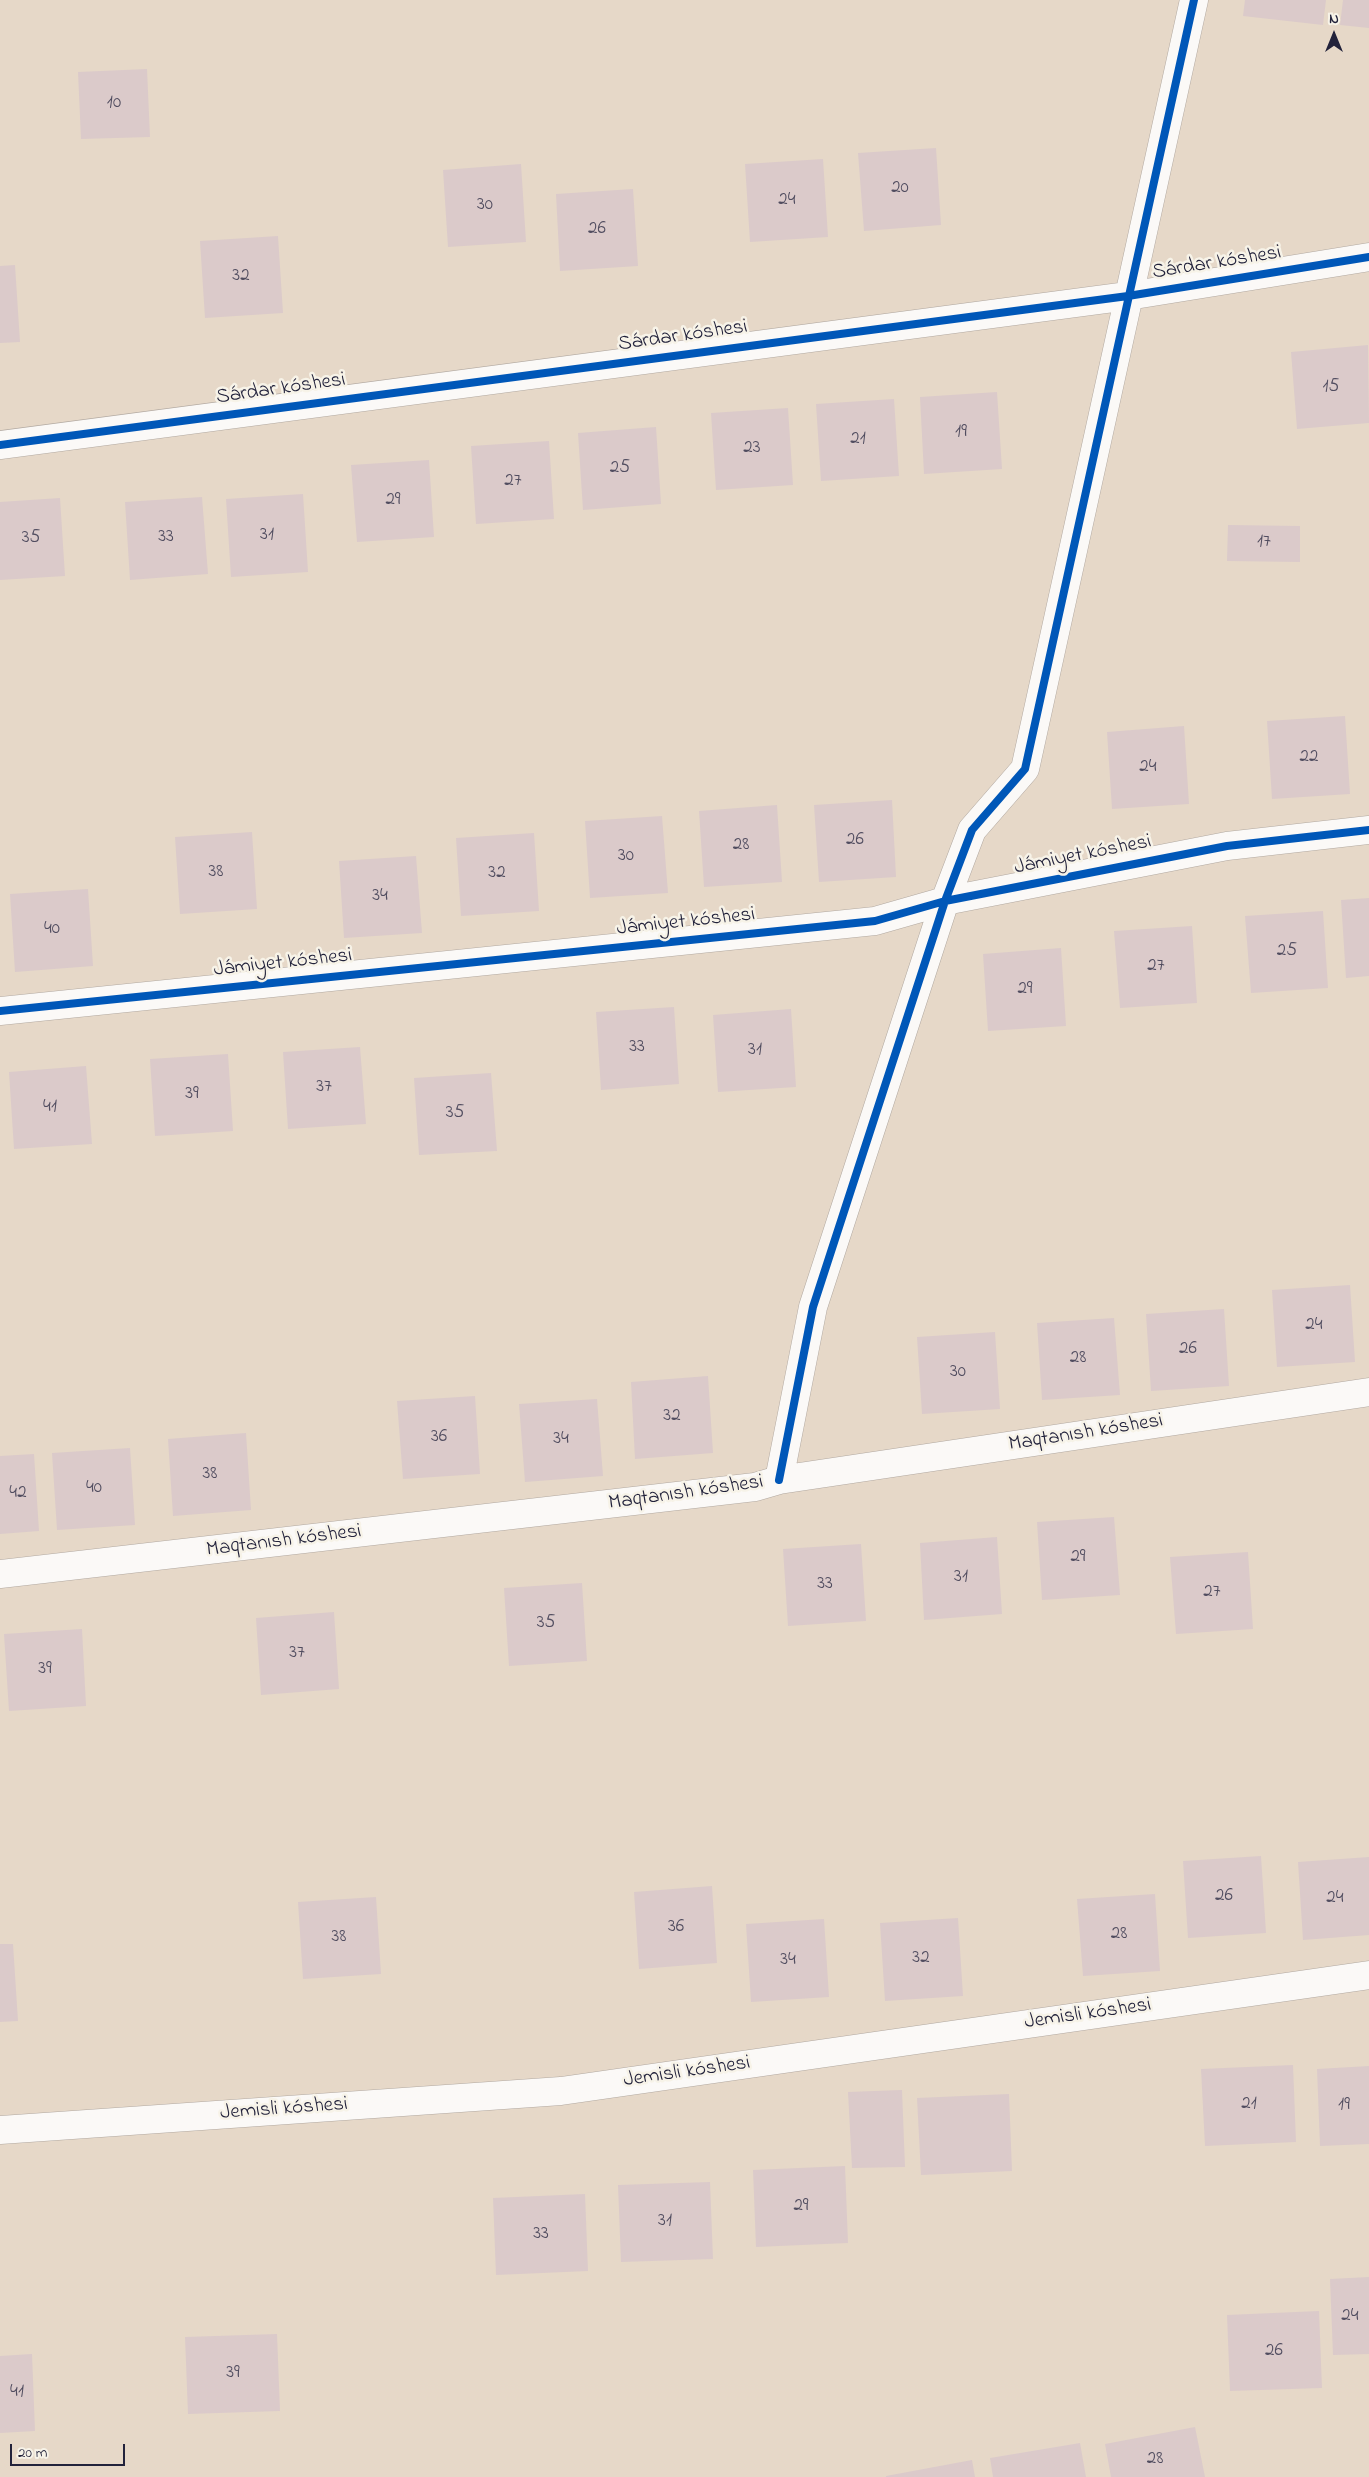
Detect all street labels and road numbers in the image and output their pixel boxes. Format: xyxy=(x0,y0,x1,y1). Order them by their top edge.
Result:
street label: Sárdar kóshesi xyxy=(1151,241,1283,287)
street label: Sárdar kóshesi xyxy=(617,315,749,359)
street label: Sárdar kóshesi xyxy=(215,368,347,412)
street label: Jámiyet kóshesi xyxy=(1012,830,1154,882)
street label: Jámiyet kóshesi xyxy=(616,903,756,943)
street label: Jámiyet kóshesi xyxy=(213,944,353,984)
street label: Maqtanısh kóshesi xyxy=(1007,1409,1165,1459)
street label: Maqtanısh kóshesi xyxy=(607,1471,765,1517)
street label: Maqtanısh kóshesi xyxy=(205,1520,363,1564)
street label: Jemisli kóshesi xyxy=(1023,1994,1153,2036)
street label: Jemisli kóshesi xyxy=(622,2052,752,2094)
street label: Jemisli kóshesi xyxy=(219,2093,349,2127)

